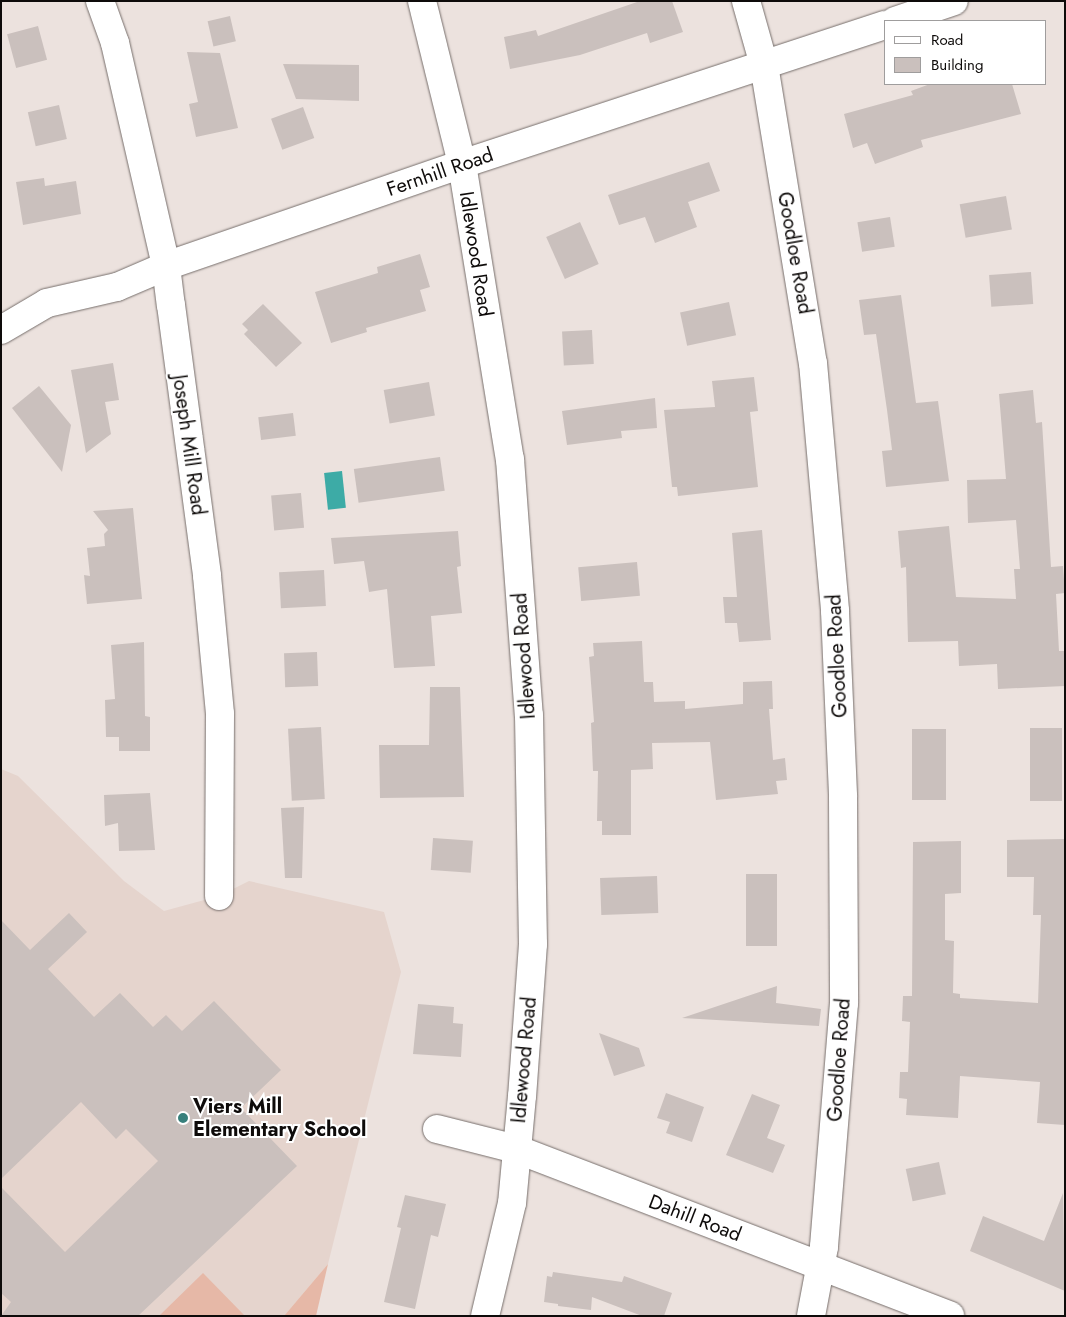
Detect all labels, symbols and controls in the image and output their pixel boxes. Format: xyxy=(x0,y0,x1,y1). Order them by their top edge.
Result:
legend xyxy=(884,20,1046,85)
text: Road xyxy=(931,29,963,51)
text: Building xyxy=(931,54,983,76)
street label: Fernhill Road xyxy=(384,143,496,201)
street label: Idlewood Road xyxy=(454,190,498,318)
street label: Goodloe Road xyxy=(772,190,818,316)
street label: Joseph Mill Road xyxy=(167,373,211,517)
street label: Idlewood Road xyxy=(508,592,540,720)
street label: Goodloe Road xyxy=(822,594,852,718)
street label: Idlewood Road xyxy=(507,996,541,1124)
street label: Goodloe Road xyxy=(823,997,855,1123)
place label: Viers Mill Elementary School xyxy=(193,1094,366,1141)
marker: Viers Mill Elementary School xyxy=(177,1112,189,1124)
street label: Dahill Road xyxy=(645,1189,745,1247)

